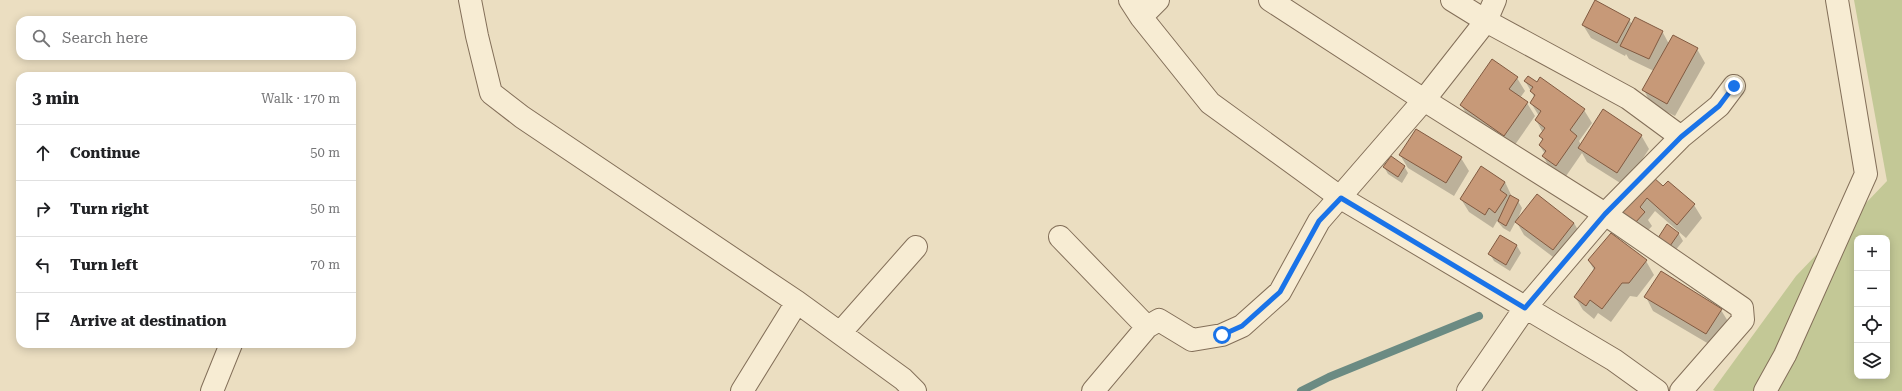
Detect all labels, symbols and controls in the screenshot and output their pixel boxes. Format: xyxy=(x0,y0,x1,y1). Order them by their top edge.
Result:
search box xyxy=(16,16,356,60)
icon: search xyxy=(30,27,52,49)
text: Search here xyxy=(62,29,148,47)
route end xyxy=(1725,77,1743,95)
text: 3 min xyxy=(32,88,79,108)
text: Walk · 170 m xyxy=(261,91,340,106)
icon: ahead xyxy=(32,142,54,164)
text: Continue xyxy=(70,144,140,162)
text: 50 m xyxy=(310,145,340,160)
icon: right xyxy=(32,198,54,220)
text: Turn right xyxy=(70,200,149,218)
text: 50 m xyxy=(310,201,340,216)
map controls xyxy=(1854,235,1890,379)
button: + xyxy=(1854,235,1890,271)
icon: left xyxy=(32,254,54,276)
text: Turn left xyxy=(70,256,138,274)
text: 70 m xyxy=(310,257,340,272)
button: − xyxy=(1854,271,1890,307)
button: locate xyxy=(1854,307,1890,343)
icon: arrive xyxy=(32,310,54,332)
text: Arrive at destination xyxy=(70,312,226,330)
route start xyxy=(1213,326,1231,344)
button: layers xyxy=(1854,343,1890,379)

